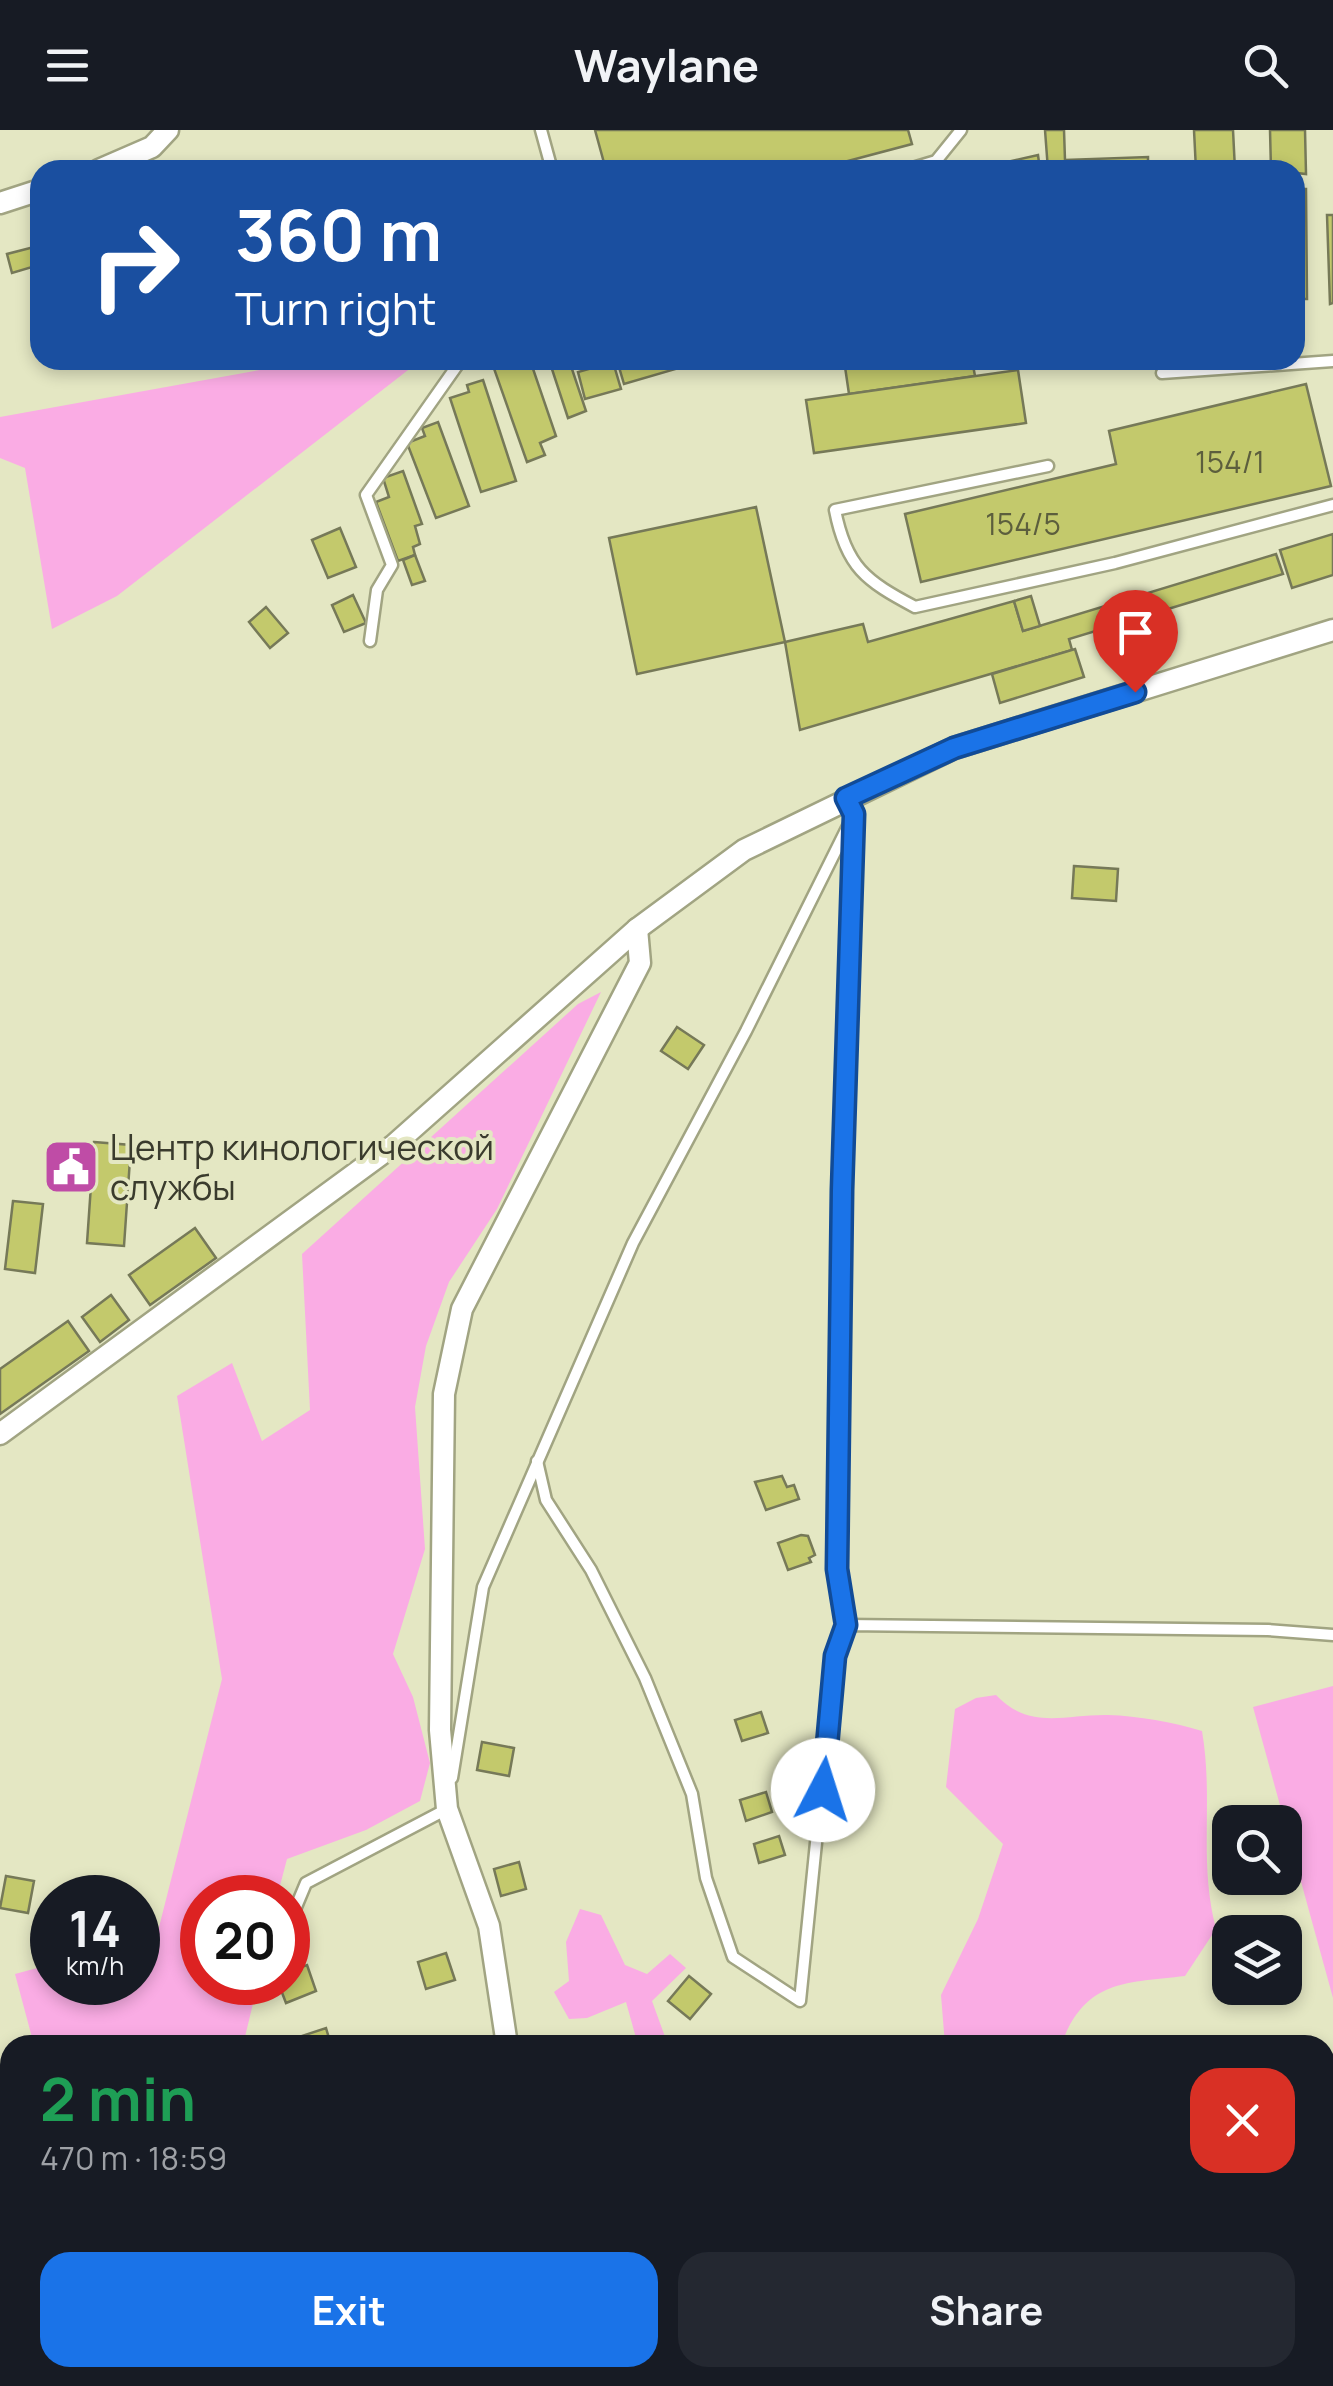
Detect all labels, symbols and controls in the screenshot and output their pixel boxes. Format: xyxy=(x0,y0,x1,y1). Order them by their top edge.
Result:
text: Waylane xyxy=(574,34,759,96)
icon: menu xyxy=(40,38,95,93)
icon: search xyxy=(1238,38,1293,93)
text: 360 m xyxy=(235,186,442,282)
icon: right xyxy=(70,200,200,330)
text: Turn right xyxy=(235,277,436,339)
house number: 154/1 xyxy=(1195,441,1265,482)
house number: 154/5 xyxy=(985,503,1061,544)
pin xyxy=(1093,590,1178,693)
icon: arrive xyxy=(1108,605,1163,660)
place label: Центр кинологической службы xyxy=(110,1123,494,1211)
public building icon: Центр кинологической службы xyxy=(41,1137,101,1197)
position arrow xyxy=(771,1738,875,1842)
map controls xyxy=(1212,1805,1302,2005)
button: search xyxy=(1212,1805,1302,1895)
speed limit sign: 20 xyxy=(180,1875,310,2005)
text: 14 xyxy=(69,1894,121,1962)
button: layers xyxy=(1212,1915,1302,2005)
text: km/h xyxy=(66,1948,124,1983)
text: 2 min xyxy=(40,2057,196,2139)
button: close xyxy=(1190,2068,1295,2173)
text: 470 m · 18:59 xyxy=(40,2136,227,2180)
button: Exit xyxy=(40,2252,658,2367)
button: Share xyxy=(678,2252,1295,2367)

